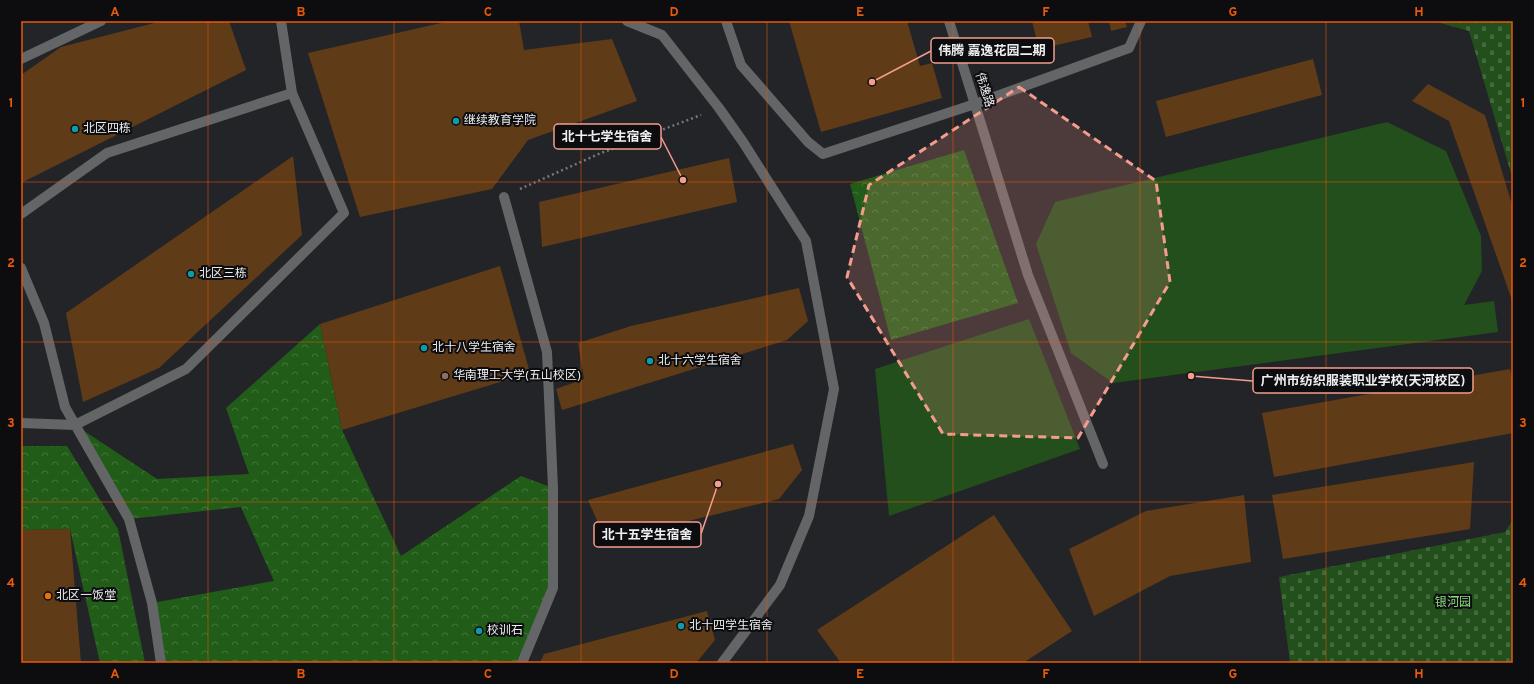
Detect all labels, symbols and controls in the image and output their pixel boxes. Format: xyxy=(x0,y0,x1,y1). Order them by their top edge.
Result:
text: A xyxy=(110,5,120,21)
text: B xyxy=(297,5,306,21)
text: C xyxy=(484,5,492,21)
text: D xyxy=(669,5,679,21)
text: E xyxy=(856,5,864,21)
text: F xyxy=(1042,5,1050,21)
text: G xyxy=(1229,5,1238,21)
text: H xyxy=(1414,5,1424,21)
callout: 伟腾 嘉逸花园二期 xyxy=(931,38,1054,63)
text: 伟腾 嘉逸花园二期 xyxy=(938,43,1046,60)
street label: 伟逸路 xyxy=(971,70,997,110)
text: 1 xyxy=(8,96,14,112)
text: 1 xyxy=(1520,96,1526,112)
place label: 继续教育学院 xyxy=(464,113,536,129)
marker: 继续教育学院 xyxy=(451,116,461,126)
place label: 北区四栋 xyxy=(83,121,131,137)
marker: 北区四栋 xyxy=(70,124,80,134)
callout: 北十七学生宿舍 xyxy=(554,124,661,149)
text: 北十七学生宿舍 xyxy=(561,129,653,146)
text: 2 xyxy=(7,256,15,272)
text: 2 xyxy=(1519,256,1527,272)
place label: 北区三栋 xyxy=(199,266,247,282)
marker: 北区三栋 xyxy=(186,269,196,279)
place label: 北十八学生宿舍 xyxy=(432,340,516,356)
marker: 北十八学生宿舍 xyxy=(419,343,429,353)
place label: 北十六学生宿舍 xyxy=(658,353,742,369)
marker: 北十六学生宿舍 xyxy=(645,356,655,366)
place label: 华南理工大学(五山校区) xyxy=(453,368,581,384)
callout: 广州市纺织服装职业学校(天河校区) xyxy=(1253,368,1473,393)
marker: 华南理工大学(五山校区) xyxy=(440,371,450,381)
text: 广州市纺织服装职业学校(天河校区) xyxy=(1261,373,1465,390)
text: 3 xyxy=(7,416,15,432)
text: 3 xyxy=(1519,416,1527,432)
callout: 北十五学生宿舍 xyxy=(594,522,701,547)
text: 北十五学生宿舍 xyxy=(601,527,693,544)
text: 4 xyxy=(7,576,15,592)
text: 4 xyxy=(1519,576,1527,592)
place label: 北区一饭堂 xyxy=(56,588,116,604)
marker: 北区一饭堂 xyxy=(43,591,53,601)
park label: 银河园 xyxy=(1435,595,1471,611)
place label: 北十四学生宿舍 xyxy=(689,618,773,634)
marker: 北十四学生宿舍 xyxy=(676,621,686,631)
place label: 校训石 xyxy=(487,623,523,639)
marker: 校训石 xyxy=(474,626,484,636)
text: A xyxy=(110,667,120,683)
text: B xyxy=(297,667,306,683)
text: C xyxy=(484,667,492,683)
text: D xyxy=(669,667,679,683)
text: E xyxy=(856,667,864,683)
text: F xyxy=(1042,667,1050,683)
text: G xyxy=(1229,667,1238,683)
text: H xyxy=(1414,667,1424,683)

